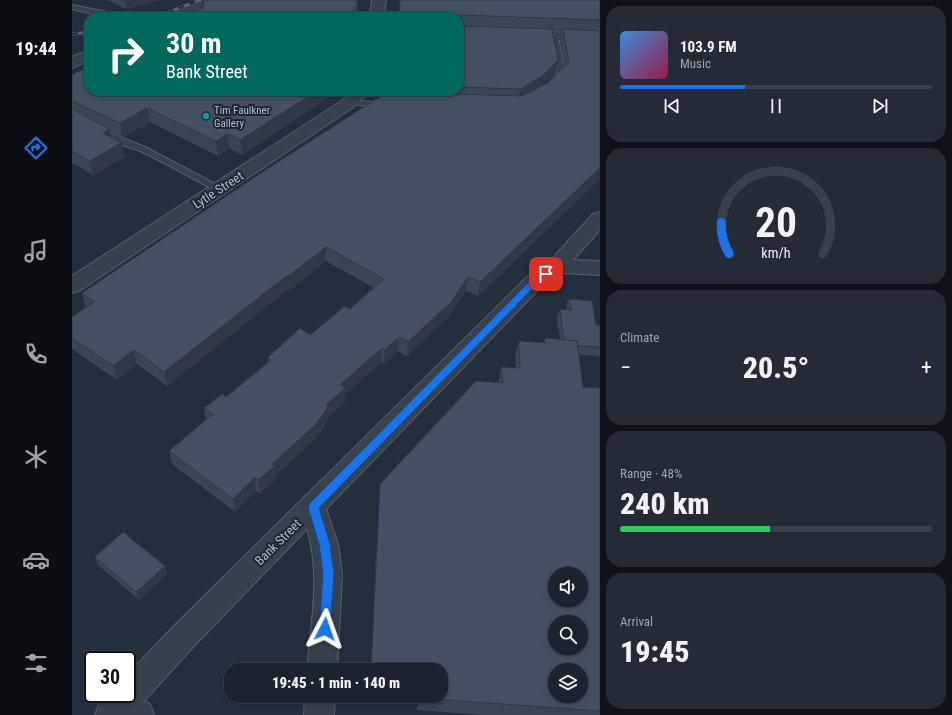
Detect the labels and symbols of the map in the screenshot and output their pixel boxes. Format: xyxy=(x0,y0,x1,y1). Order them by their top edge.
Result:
place label: Tim Faulkner Gallery xyxy=(214,104,271,130)
marker: Tim Faulkner Gallery xyxy=(201,111,211,121)
street label: Lytle Street xyxy=(190,168,246,212)
pin xyxy=(529,257,563,291)
street label: Bank Street xyxy=(252,516,304,568)
position arrow xyxy=(304,608,346,650)
speed limit sign: 30 xyxy=(84,651,136,703)

